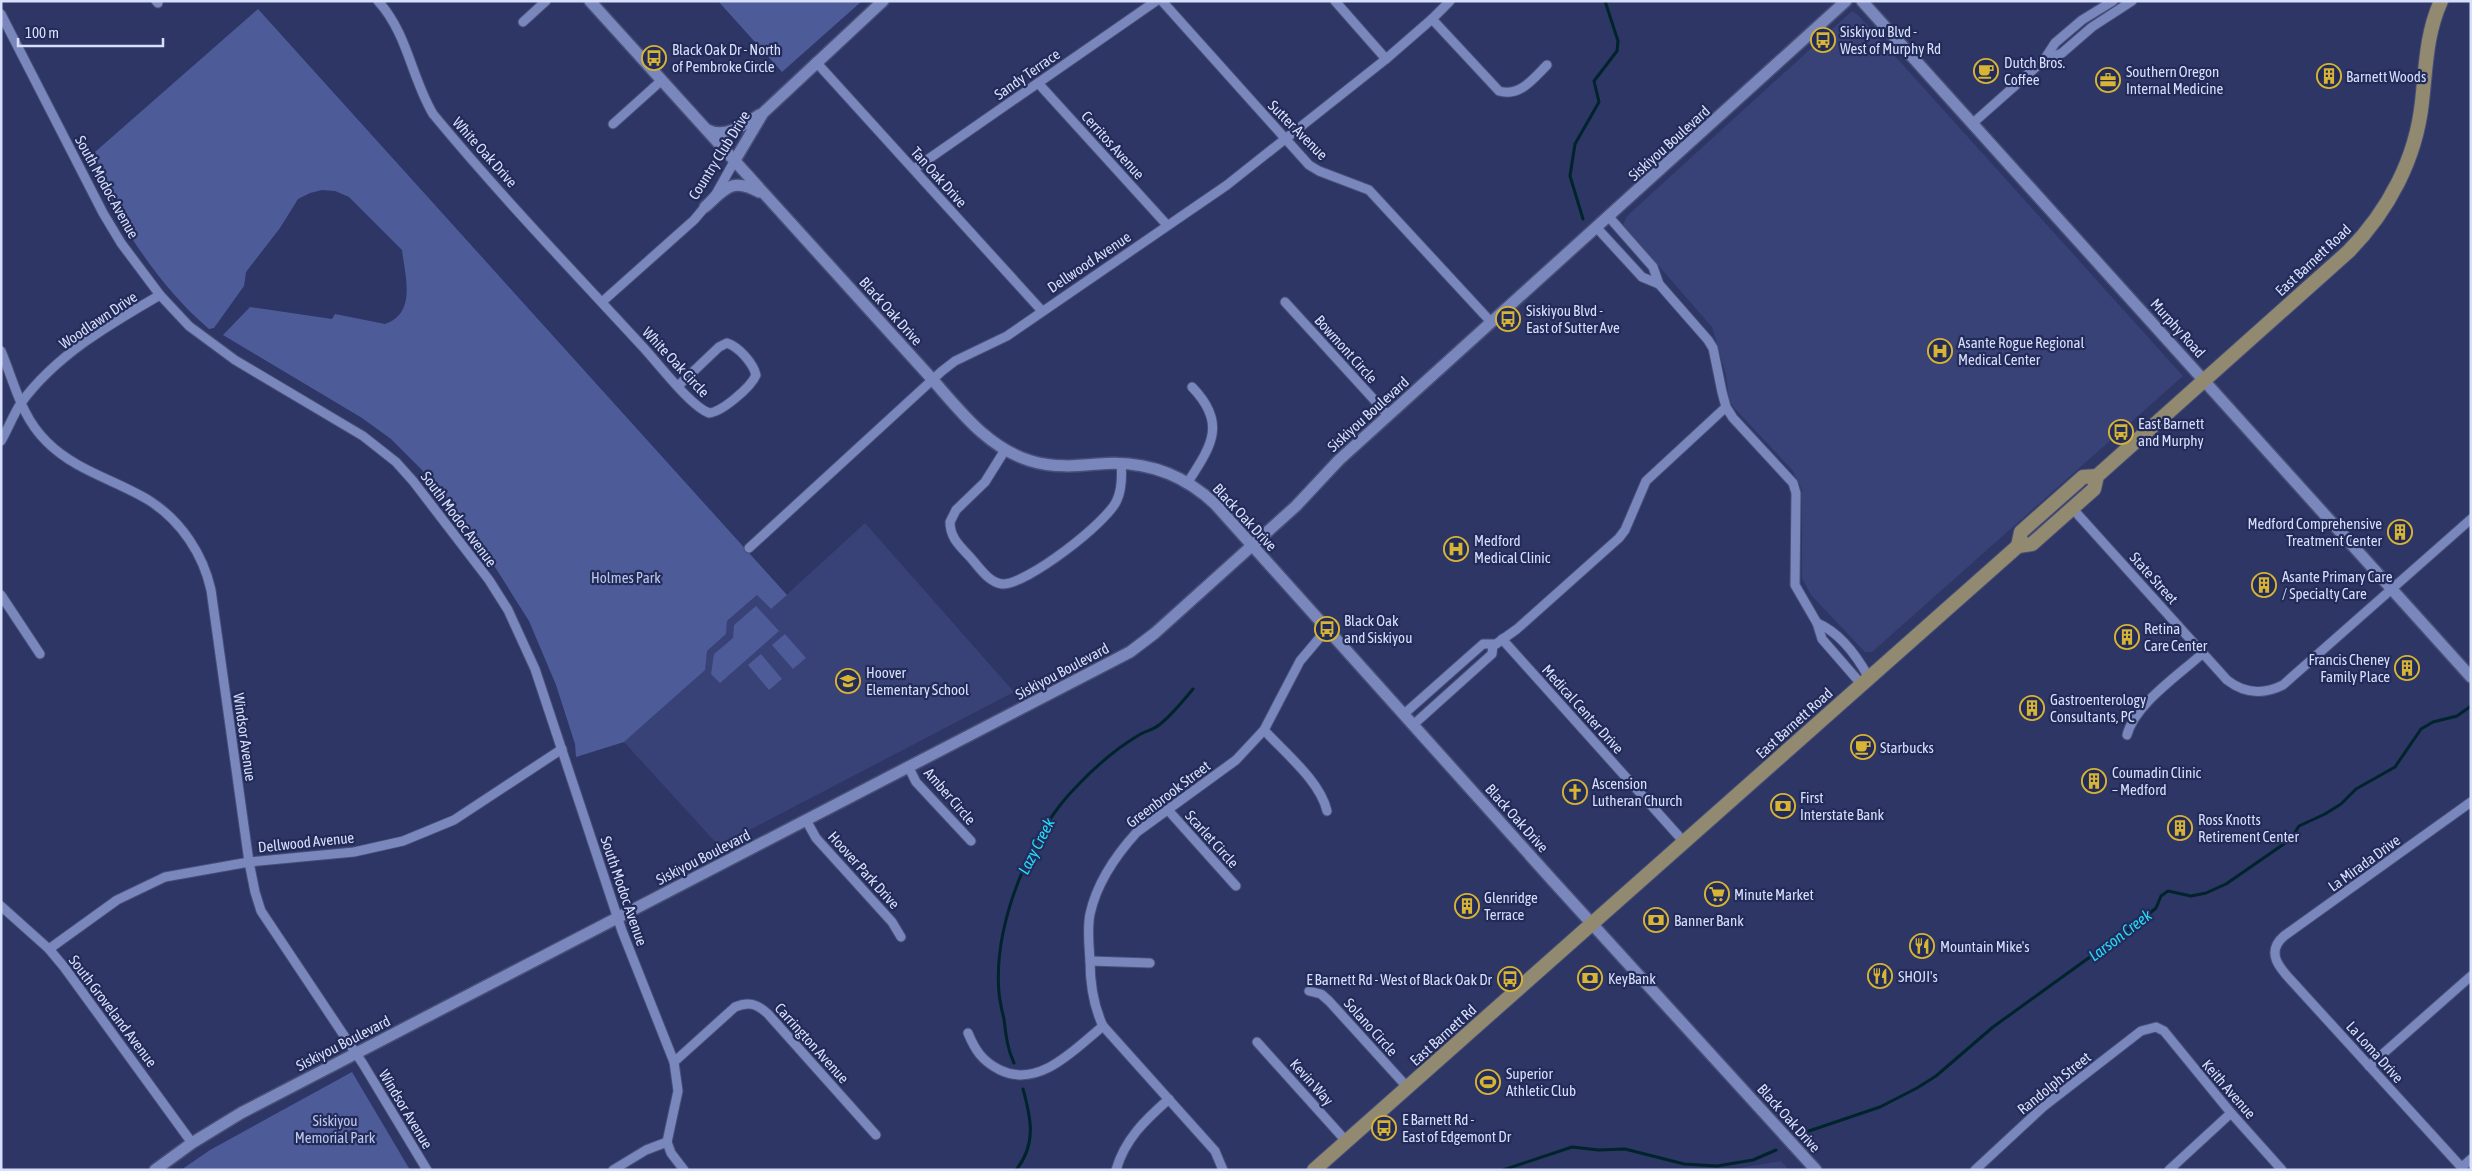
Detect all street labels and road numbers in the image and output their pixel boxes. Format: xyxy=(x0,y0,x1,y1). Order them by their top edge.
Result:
street label: Sandy Terrace xyxy=(991,45,1063,103)
street label: Sutter Avenue xyxy=(1265,97,1331,163)
street label: Siskiyou Boulevard xyxy=(1625,102,1713,184)
street label: Country Club Drive xyxy=(685,107,753,203)
street label: Cerritos Avenue xyxy=(1078,107,1148,183)
street label: White Oak Drive xyxy=(449,114,521,191)
street label: South Modoc Avenue xyxy=(72,133,142,241)
street label: Tan Oak Drive xyxy=(907,143,971,211)
street label: East Barnett Road xyxy=(2272,221,2354,299)
street label: Dellwood Avenue xyxy=(1044,228,1134,296)
street label: Black Oak Drive xyxy=(856,273,926,349)
street label: Woodlawn Drive xyxy=(56,288,140,352)
street label: Murphy Road xyxy=(2147,295,2209,361)
street label: Bowmont Circle xyxy=(1311,312,1381,387)
street label: White Oak Circle xyxy=(639,323,713,401)
street label: Siskiyou Boulevard xyxy=(1324,373,1412,455)
street label: South Modoc Avenue xyxy=(418,468,500,570)
street label: Black Oak Drive xyxy=(1210,480,1281,554)
street label: State Street xyxy=(2126,549,2182,607)
street label: Siskiyou Boulevard xyxy=(1012,639,1112,703)
street label: Medical Center Drive xyxy=(1539,661,1627,757)
street label: East Barnett Road xyxy=(1752,684,1836,762)
street label: Windsor Avenue xyxy=(230,692,260,782)
street label: Greenbrook Street xyxy=(1123,757,1213,831)
street label: Amber Circle xyxy=(921,764,979,828)
street label: Black Oak Drive xyxy=(1482,780,1552,856)
street label: Scarlet Circle xyxy=(1182,807,1242,871)
street label: Siskiyou Boulevard xyxy=(653,826,753,888)
street label: Dellwood Avenue xyxy=(257,828,355,856)
street label: Hoover Park Drive xyxy=(825,828,903,912)
street label: La Mirada Drive xyxy=(2325,831,2403,895)
street label: South Modoc Avenue xyxy=(597,834,651,948)
street label: South Groveland Avenue xyxy=(66,952,161,1070)
street label: Solano Circle xyxy=(1341,995,1401,1059)
street label: Carrington Avenue xyxy=(772,999,853,1087)
street label: East Barnett Rd xyxy=(1406,1001,1480,1069)
street label: Siskiyou Boulevard xyxy=(293,1012,393,1074)
street label: La Loma Drive xyxy=(2343,1018,2407,1086)
street label: Randolph Street xyxy=(2014,1048,2094,1118)
street label: Kevin Way xyxy=(1287,1055,1337,1109)
street label: Keith Avenue xyxy=(2199,1056,2259,1122)
street label: Windsor Avenue xyxy=(376,1066,436,1152)
street label: Black Oak Drive xyxy=(1754,1080,1824,1156)

